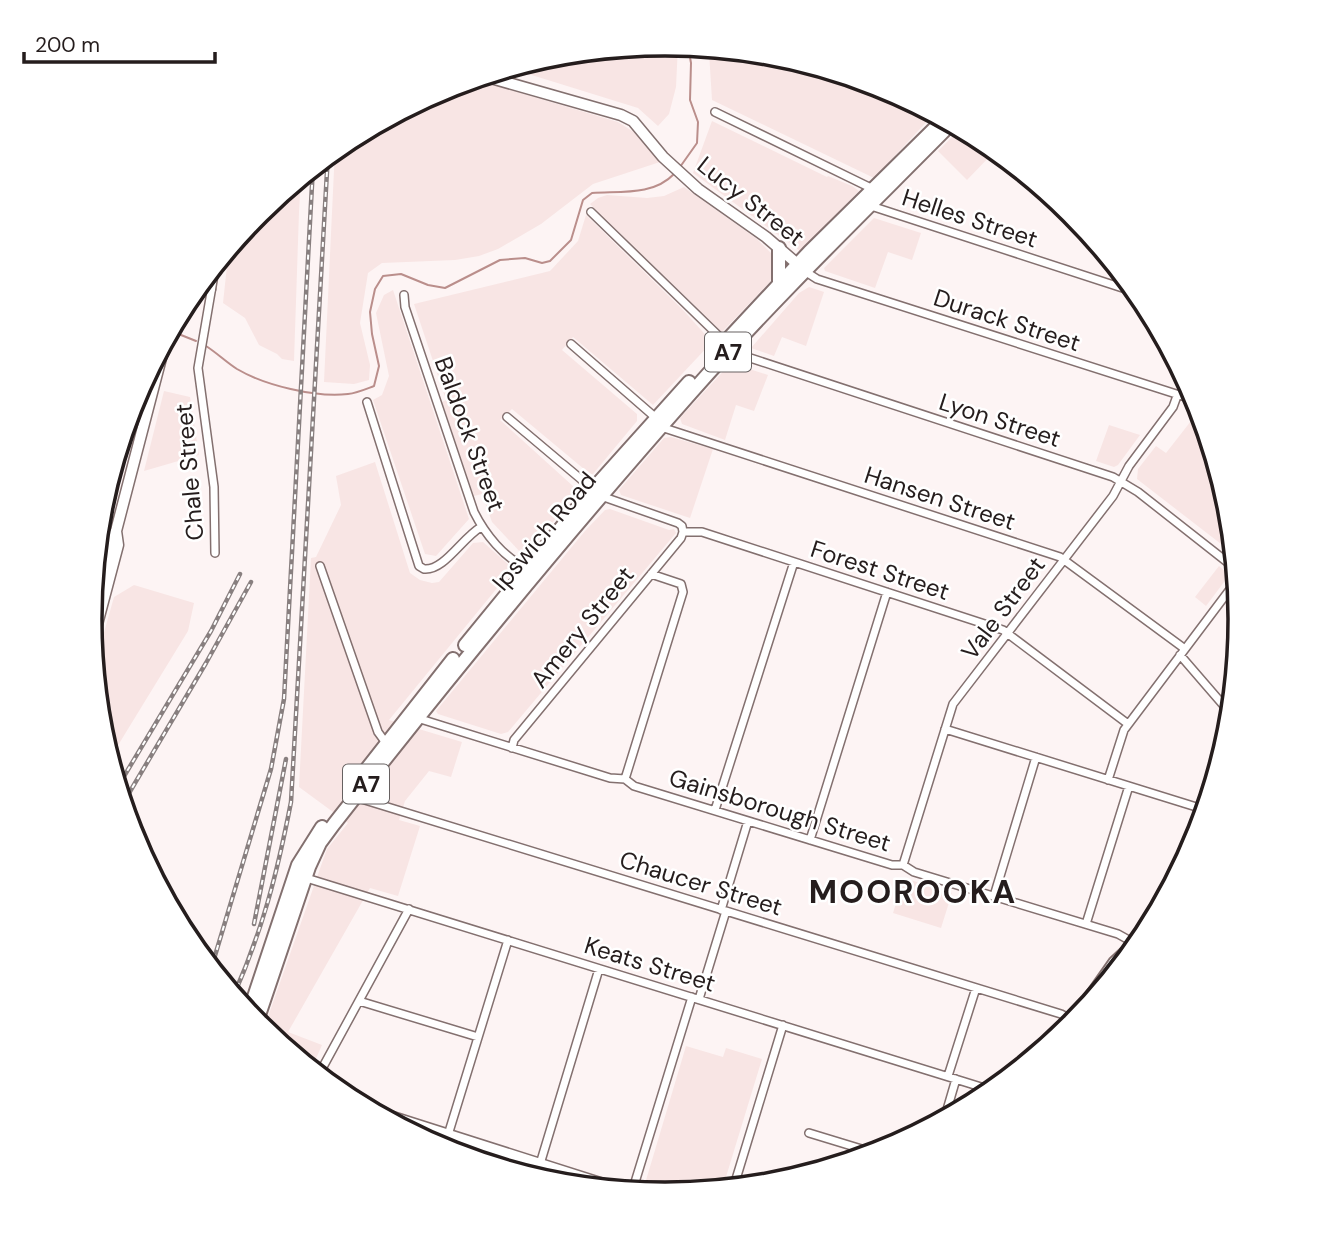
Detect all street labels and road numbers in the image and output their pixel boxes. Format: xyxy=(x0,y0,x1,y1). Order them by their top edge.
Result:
street label: Lucy Street xyxy=(691,149,811,253)
street label: Helles Street xyxy=(898,182,1042,254)
street label: Durack Street xyxy=(930,282,1084,358)
road number: A7 xyxy=(705,332,751,372)
street label: Baldock Street xyxy=(428,352,512,516)
street label: Lyon Street xyxy=(935,386,1065,454)
street label: Chale Street xyxy=(168,402,210,542)
street label: Hansen Street xyxy=(861,459,1019,537)
street label: Ipswich Road xyxy=(485,465,603,597)
street label: Forest Street xyxy=(807,533,953,607)
street label: Vale Street xyxy=(954,550,1052,666)
street label: Amery Street xyxy=(524,560,640,694)
street label: Gainsborough Street xyxy=(665,762,895,858)
road number: A7 xyxy=(343,764,389,804)
street label: Chaucer Street xyxy=(616,844,786,922)
street label: Keats Street xyxy=(581,929,719,999)

